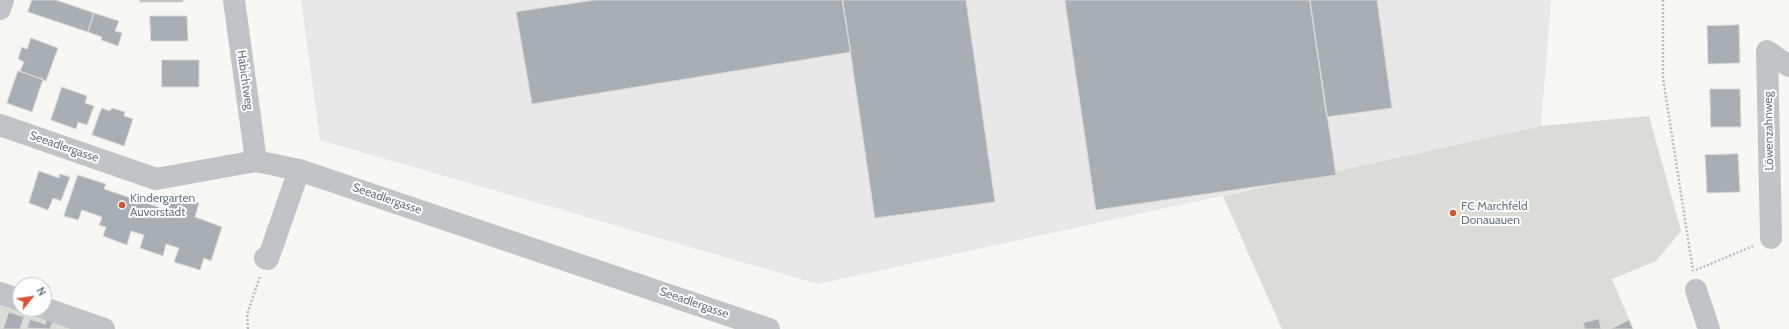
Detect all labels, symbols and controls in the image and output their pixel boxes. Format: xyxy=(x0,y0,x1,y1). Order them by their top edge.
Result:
street label: Habichtweg xyxy=(234,49,256,111)
street label: Löwenzahnweg xyxy=(1761,91,1777,171)
street label: Seeadlergasse xyxy=(28,128,100,166)
street label: Seeadlergasse xyxy=(351,180,423,218)
place label: Kindergarten Auvorstadt xyxy=(130,191,195,219)
place label: FC Marchfeld Donauauen xyxy=(1461,199,1528,227)
marker: Kindergarten Auvorstadt xyxy=(117,200,127,210)
marker: FC Marchfeld Donauauen xyxy=(1448,208,1458,218)
north arrow xyxy=(12,277,52,317)
street label: Seeadlergasse xyxy=(658,284,730,322)
text: N xyxy=(34,285,50,298)

